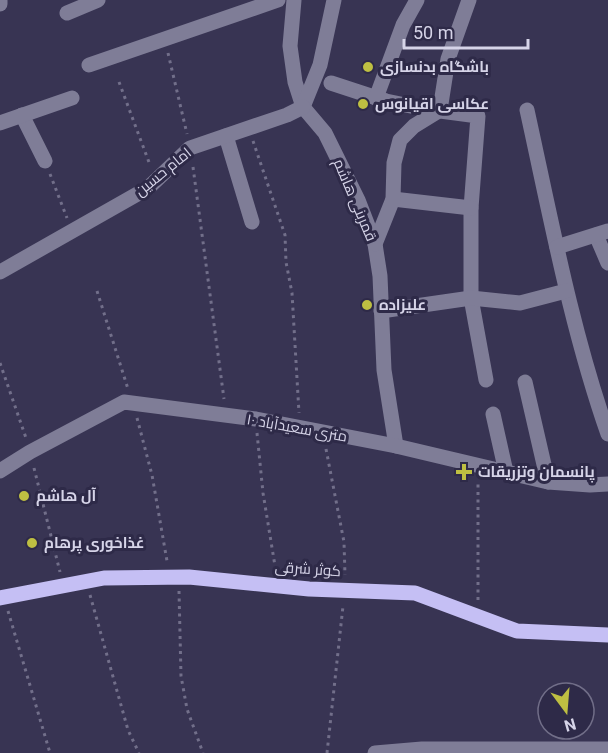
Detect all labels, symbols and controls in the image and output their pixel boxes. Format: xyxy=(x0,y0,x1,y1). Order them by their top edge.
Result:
scale bar xyxy=(404,12,528,50)
text: 50 m xyxy=(413,22,453,43)
place label: باشگاه بدنسازی xyxy=(380,58,489,76)
marker: باشگاه بدنسازی xyxy=(361,60,375,74)
place label: عکاسی اقیانوس xyxy=(375,95,489,113)
marker: عکاسی اقیانوس xyxy=(356,97,370,111)
street label: امام حسین xyxy=(131,144,195,201)
street label: قمربنی هاشم xyxy=(329,156,380,244)
place label: علیزاده xyxy=(379,296,426,314)
marker: علیزاده xyxy=(360,298,374,312)
street label: ۱۰ متری سعیدآباد xyxy=(245,410,349,447)
marker: پانسمان وتزریقات xyxy=(455,463,473,481)
place label: پانسمان وتزریقات xyxy=(478,463,595,483)
place label: آل هاشم xyxy=(36,487,96,506)
marker: آل هاشم xyxy=(17,489,31,503)
place label: غذاخوری پرهام xyxy=(44,534,144,554)
marker: غذاخوری پرهام xyxy=(25,536,39,550)
street label: کوثر شرقی xyxy=(274,558,342,581)
north arrow xyxy=(536,681,596,741)
text: N xyxy=(562,714,578,736)

